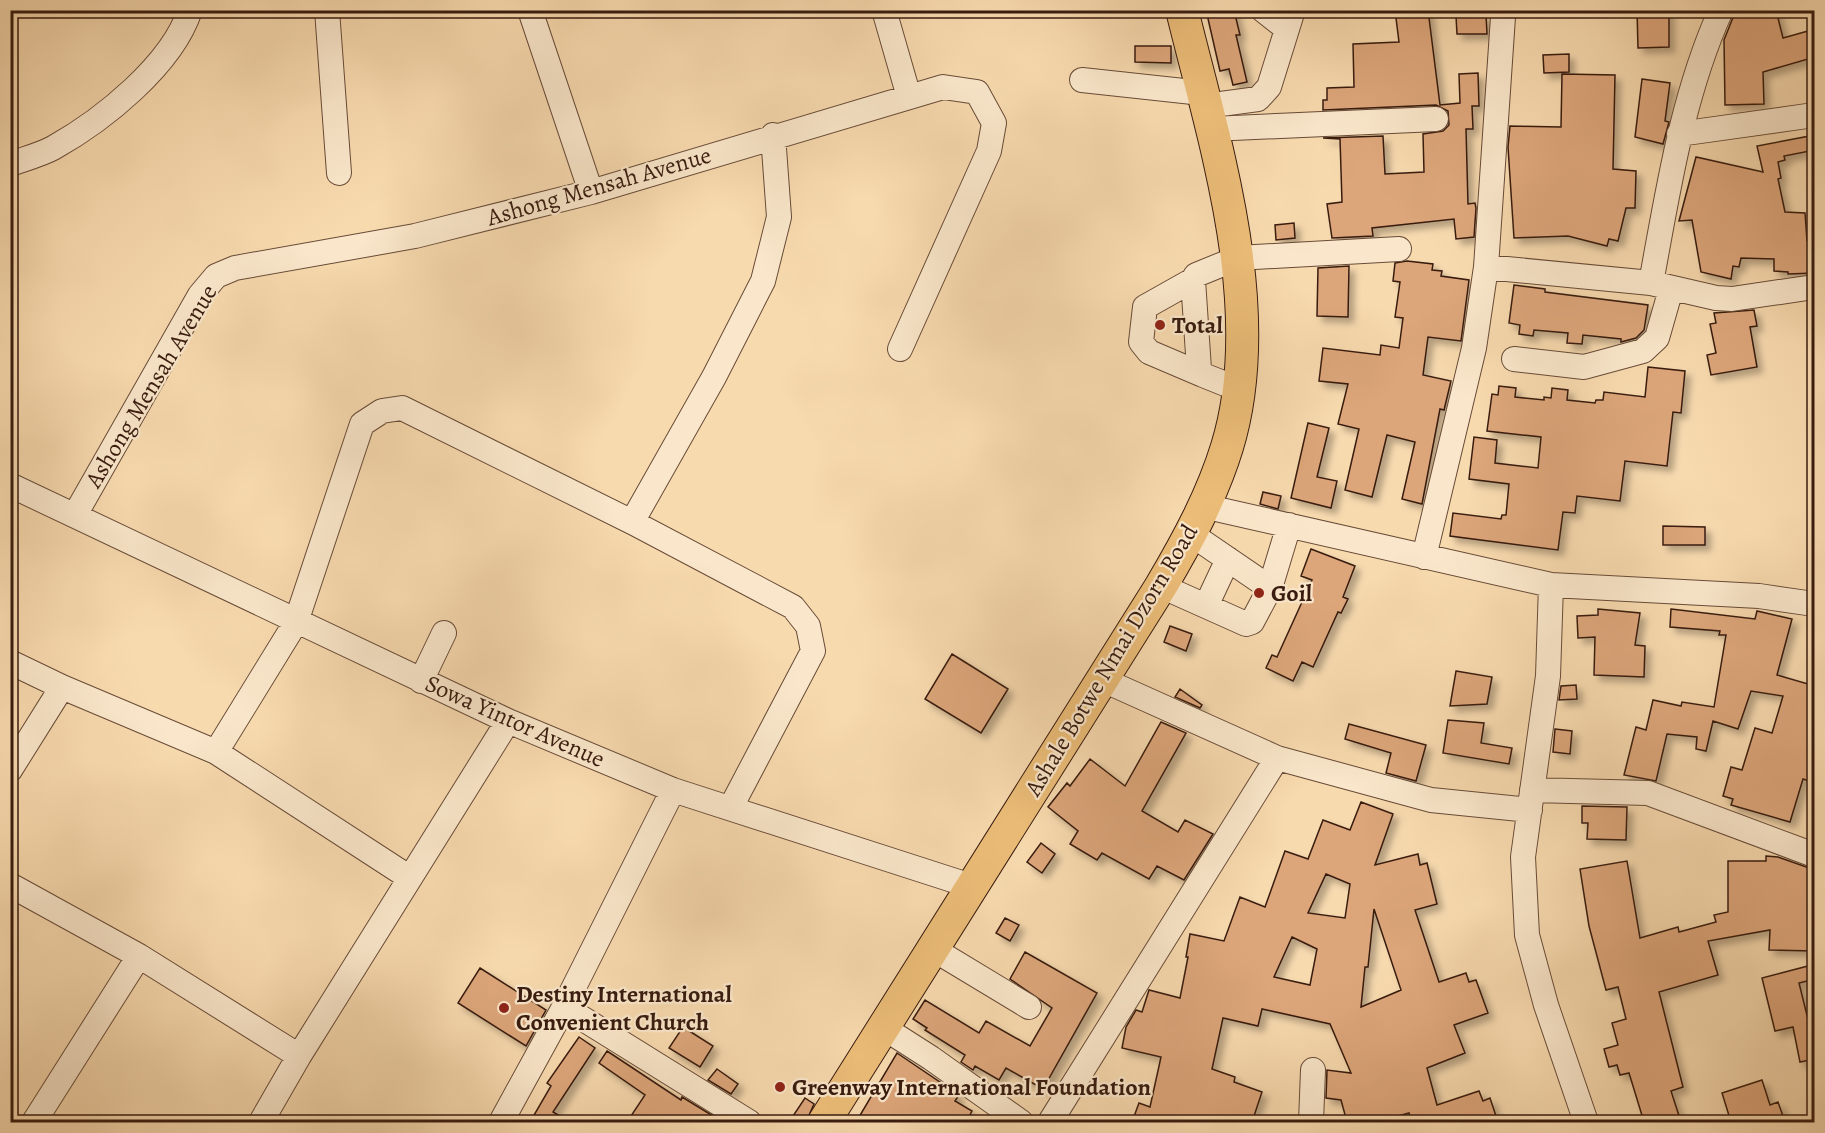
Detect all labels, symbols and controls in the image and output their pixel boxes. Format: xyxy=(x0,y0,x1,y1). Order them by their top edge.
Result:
street label: Ashong Mensah Avenue xyxy=(482,139,715,234)
street label: Ashong Mensah Avenue xyxy=(77,278,224,495)
place label: Total xyxy=(1172,309,1223,341)
marker: Total xyxy=(1153,318,1167,332)
street label: Ashale Botwe Nmai Dzorn Road xyxy=(1017,518,1205,803)
place label: Goil xyxy=(1271,577,1313,609)
marker: Goil xyxy=(1252,586,1266,600)
street label: Sowa Yintor Avenue xyxy=(420,667,610,775)
place label: Destiny International Convenient Church xyxy=(516,978,732,1038)
marker: Destiny International Convenient Church xyxy=(497,1001,511,1015)
place label: Greenway International Foundation xyxy=(792,1071,1152,1103)
marker: Greenway International Foundation xyxy=(773,1080,787,1094)

